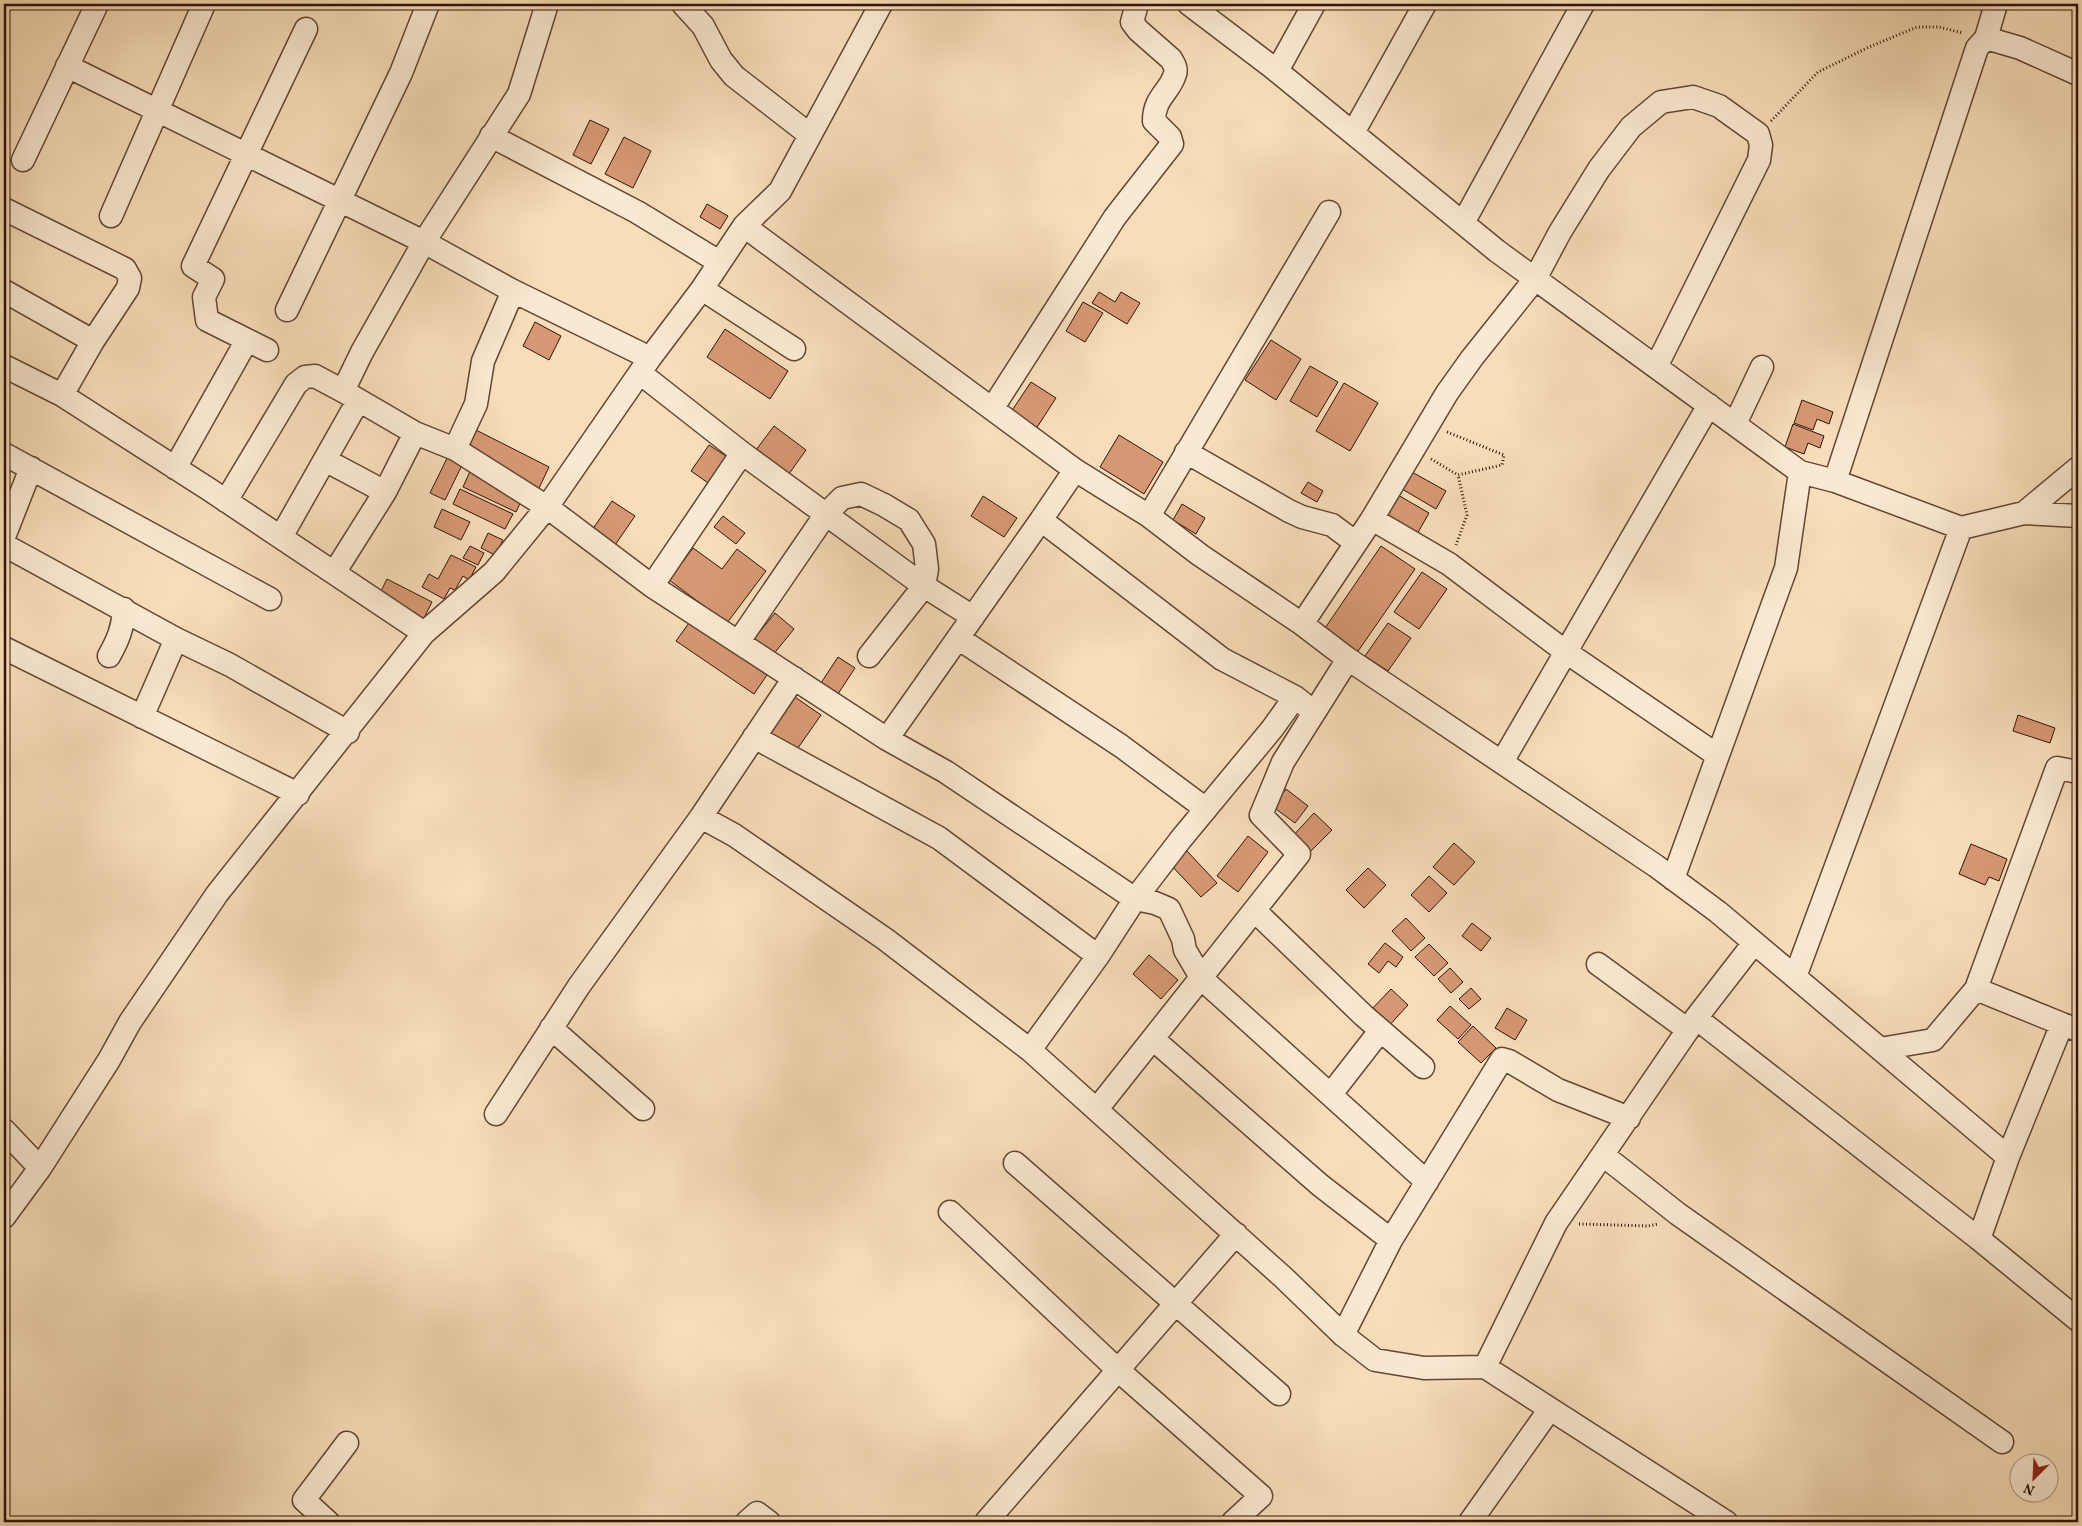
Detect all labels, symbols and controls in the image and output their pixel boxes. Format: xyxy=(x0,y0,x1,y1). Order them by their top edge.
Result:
north arrow xyxy=(2010,1454,2060,1504)
text: N xyxy=(2021,1478,2038,1499)

